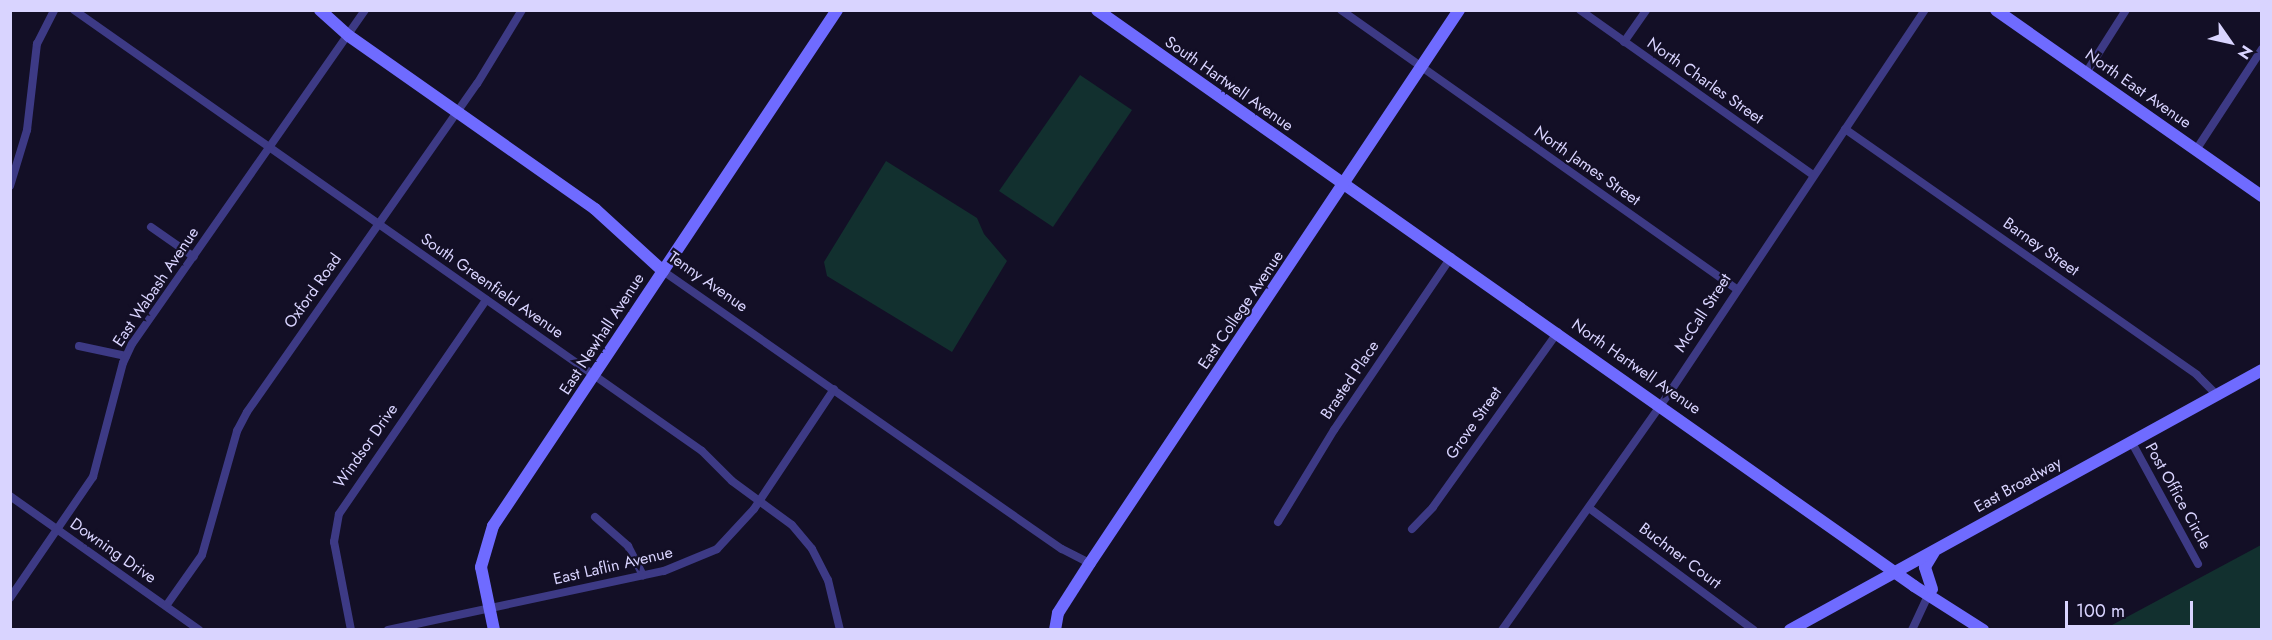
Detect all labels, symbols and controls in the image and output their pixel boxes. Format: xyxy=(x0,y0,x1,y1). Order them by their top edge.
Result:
north arrow xyxy=(2200,12,2260,72)
street label: South Hartwell Avenue xyxy=(1161,32,1297,136)
street label: North Charles Street xyxy=(1643,34,1767,128)
text: N xyxy=(2232,41,2258,64)
street label: North East Avenue xyxy=(2081,45,2195,133)
street label: North James Street xyxy=(1530,122,1644,210)
street label: Barney Street xyxy=(1999,214,2083,280)
street label: East Wabash Avenue xyxy=(109,224,203,350)
street label: South Greenfield Avenue xyxy=(417,229,567,343)
street label: East College Avenue xyxy=(1194,247,1288,373)
street label: Tenny Avenue xyxy=(665,248,751,316)
street label: Oxford Road xyxy=(280,250,346,332)
street label: East Newhall Avenue xyxy=(556,270,648,398)
street label: McCall Street xyxy=(1671,270,1735,356)
street label: North Hartwell Avenue xyxy=(1568,315,1704,419)
street label: Brasted Place xyxy=(1317,337,1383,423)
street label: Grove Street xyxy=(1442,383,1506,463)
street label: Windsor Drive xyxy=(330,400,402,492)
street label: Post Office Circle xyxy=(2141,439,2215,553)
street label: East Broadway xyxy=(1971,453,2065,517)
street label: Downing Drive xyxy=(66,514,160,588)
street label: Buchner Court xyxy=(1635,519,1725,593)
street label: East Laflin Avenue xyxy=(551,543,675,589)
scale bar xyxy=(2068,589,2196,627)
text: 100 m xyxy=(2076,598,2125,624)

